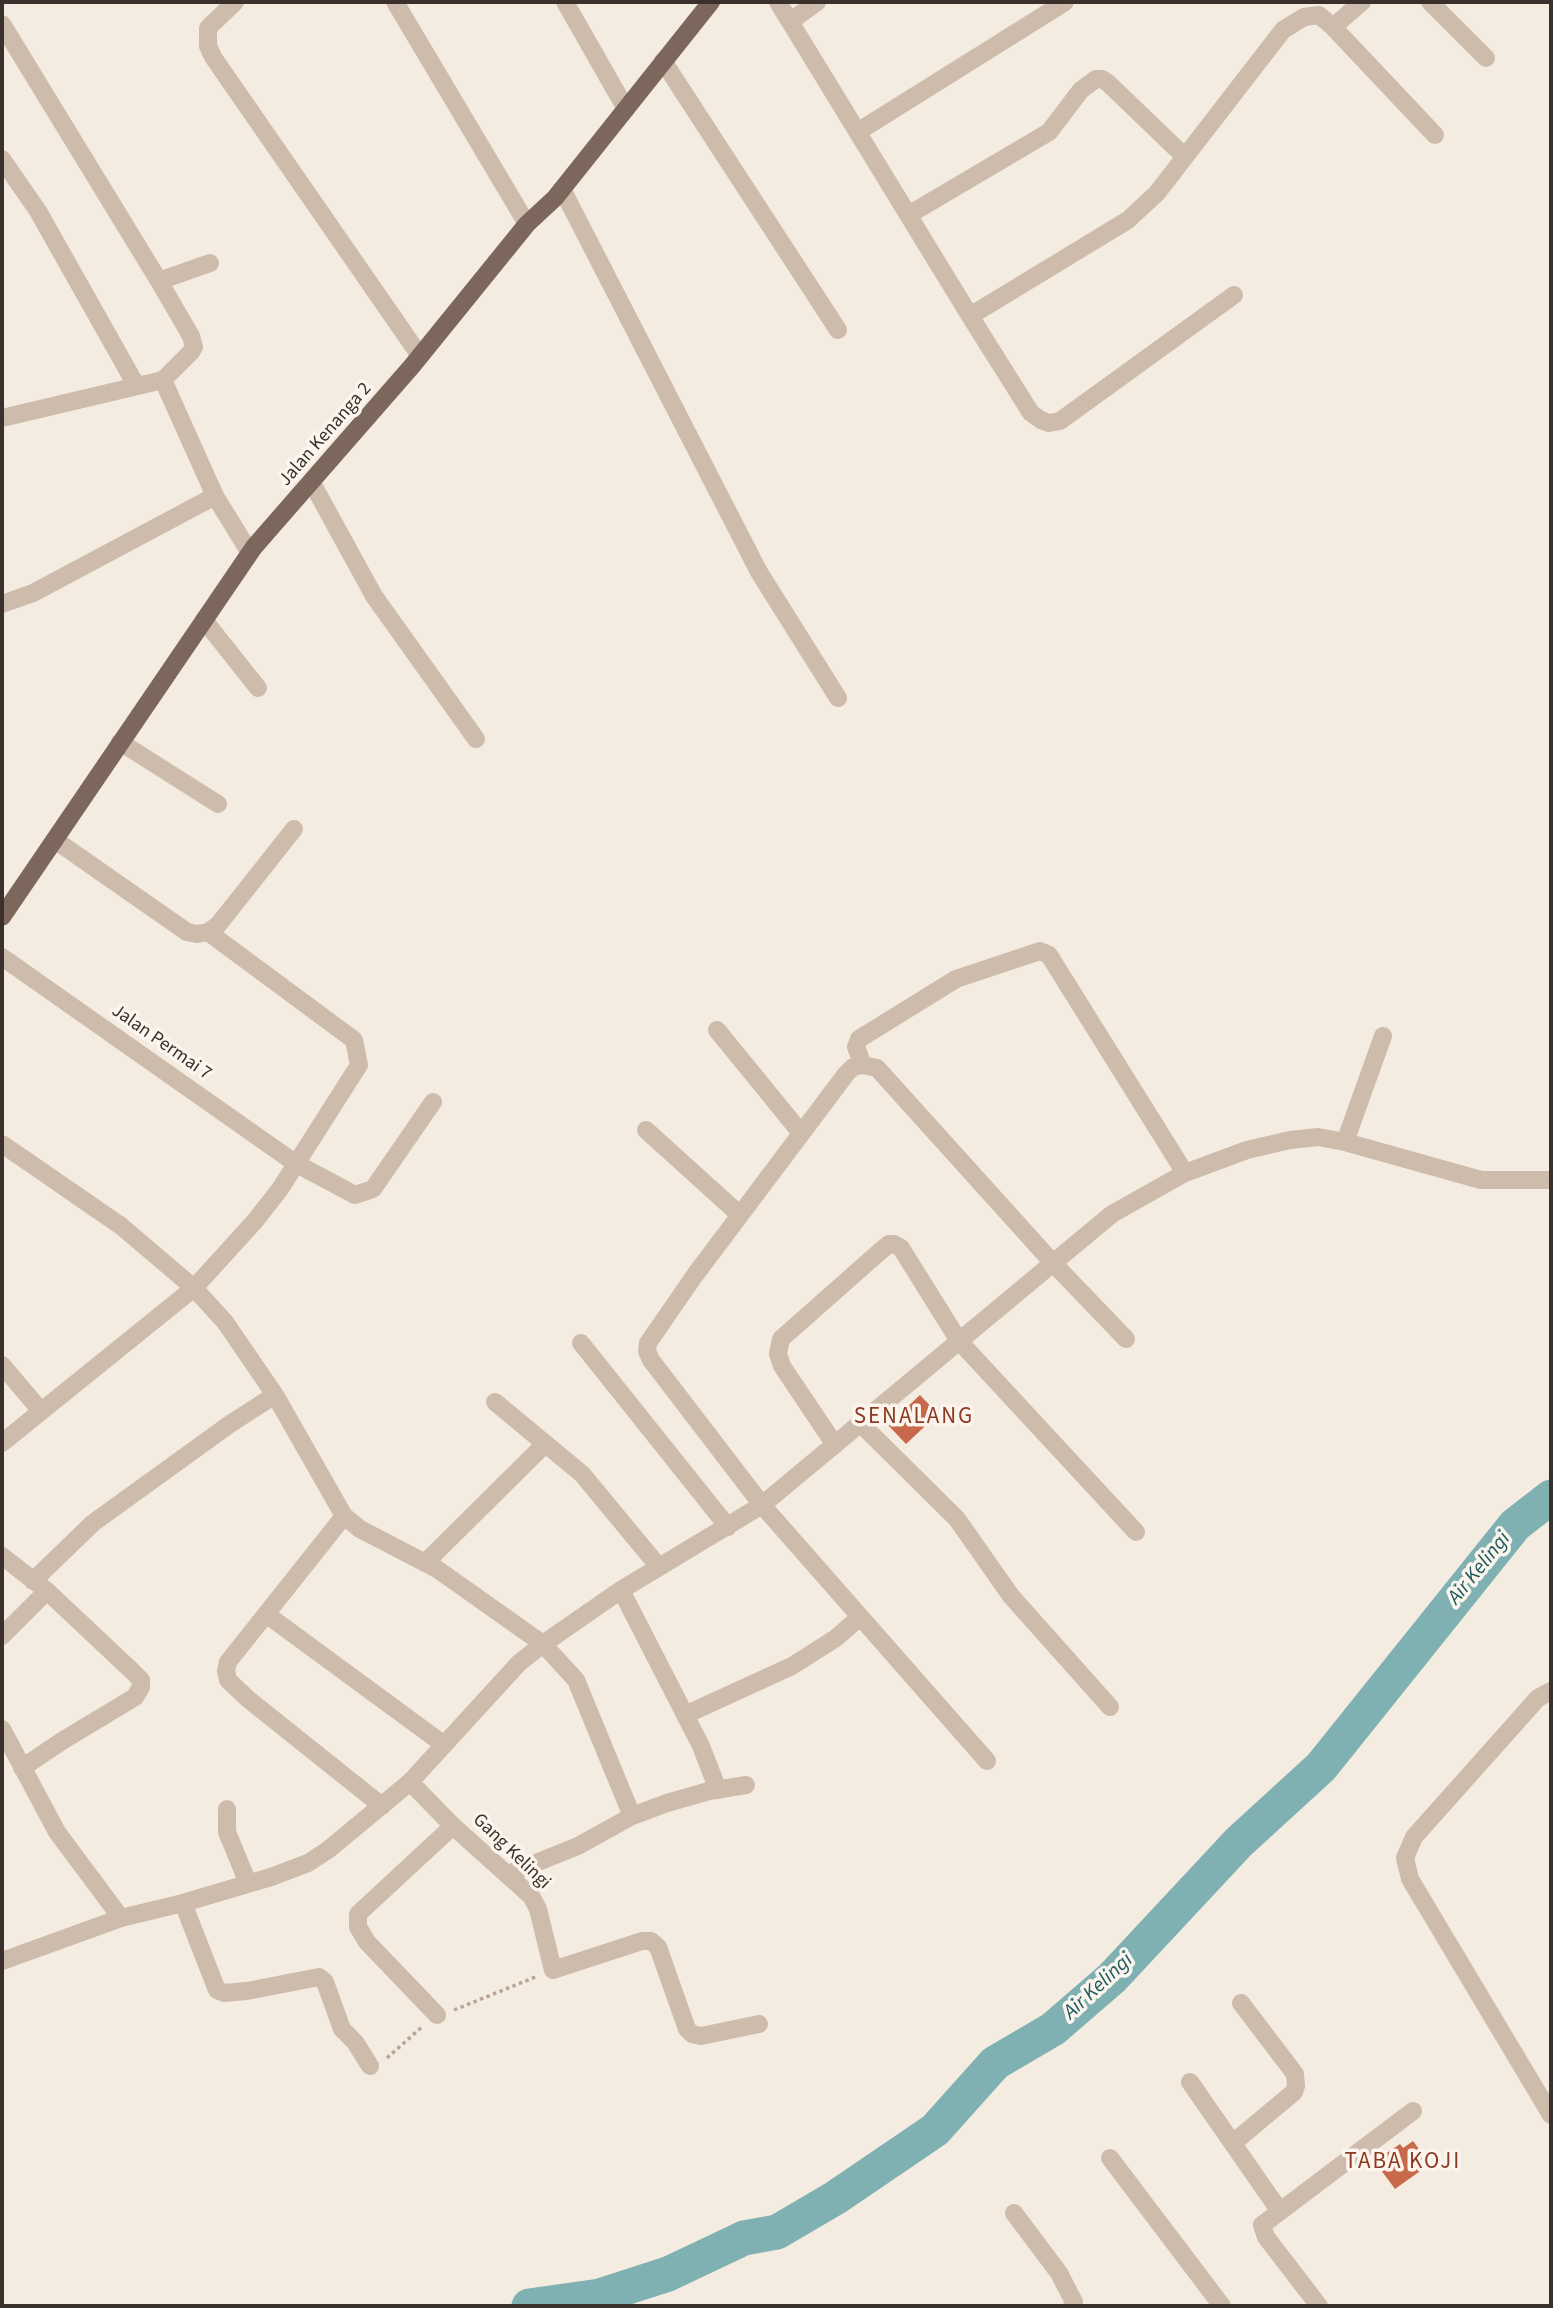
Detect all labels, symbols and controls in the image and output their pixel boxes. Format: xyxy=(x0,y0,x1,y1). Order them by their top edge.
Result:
street label: Jalan Kenanga 2 xyxy=(275,378,377,492)
street label: Jalan Permai 7 xyxy=(107,1000,215,1086)
district label: SENALANG xyxy=(855,1404,973,1432)
water label: Air Kelingi xyxy=(1443,1528,1517,1610)
street label: Gang Kelingi xyxy=(467,1809,555,1895)
water label: Air Kelingi xyxy=(1059,1948,1139,2026)
district label: TABA KOJI xyxy=(1346,2149,1460,2177)

